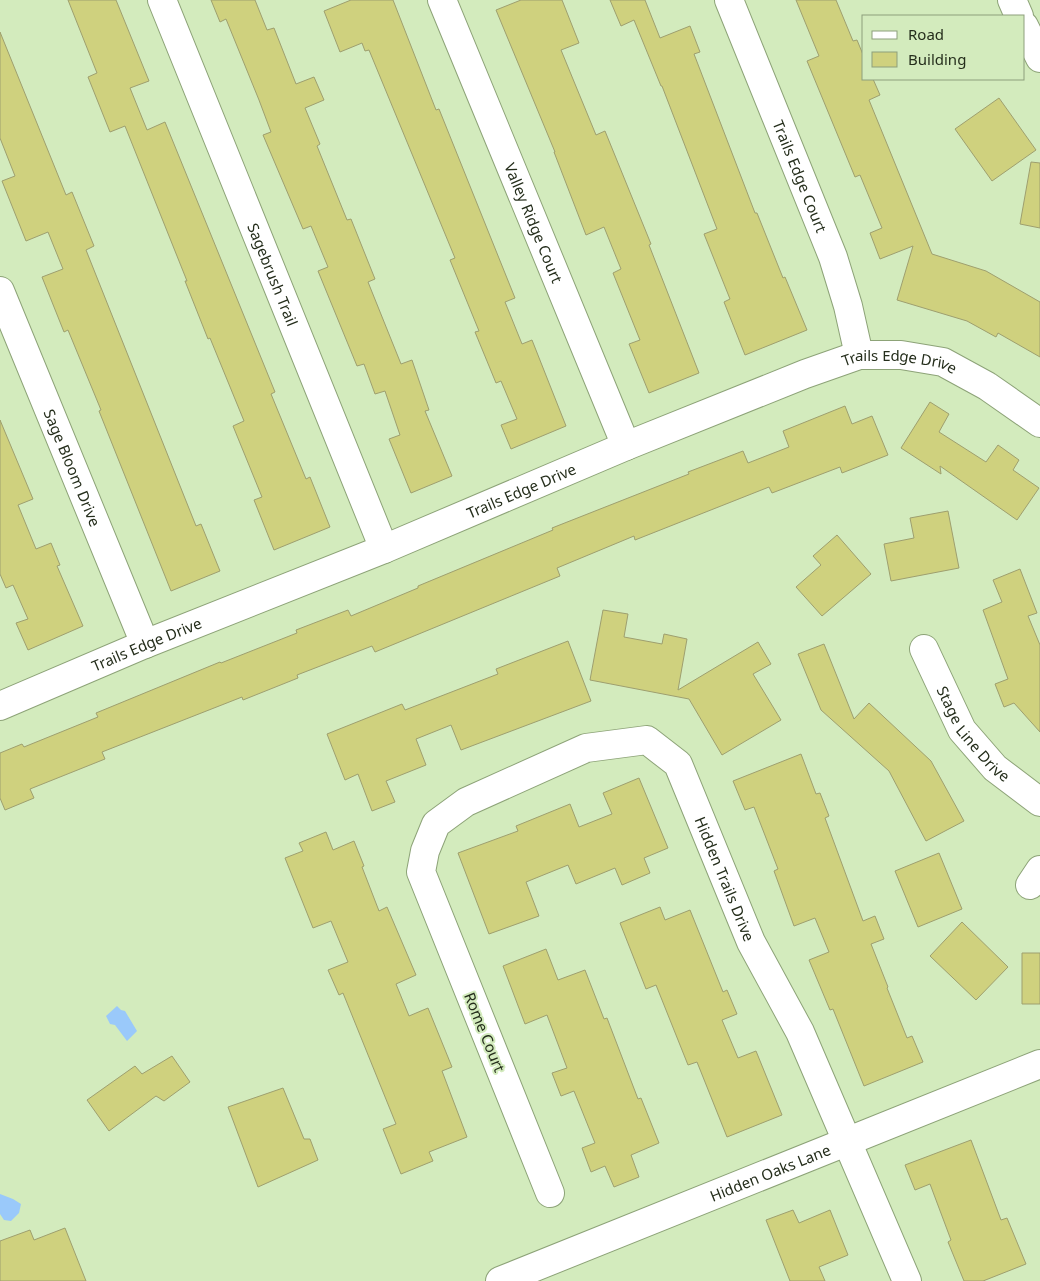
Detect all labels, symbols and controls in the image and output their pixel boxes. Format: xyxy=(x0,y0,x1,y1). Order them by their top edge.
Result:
legend xyxy=(862,15,1025,80)
text: Road xyxy=(908,24,944,44)
text: Building xyxy=(908,49,966,69)
street label: Trails Edge Court xyxy=(769,117,832,236)
street label: Valley Ridge Court xyxy=(500,160,568,286)
street label: Sagebrush Trail xyxy=(243,220,303,329)
street label: Trails Edge Drive xyxy=(839,345,961,378)
street label: Sage Bloom Drive xyxy=(40,406,106,529)
street label: Trails Edge Drive xyxy=(463,458,579,523)
street label: Trails Edge Drive xyxy=(88,613,204,676)
street label: Stage Line Drive xyxy=(933,683,1014,786)
street label: Hidden Trails Drive xyxy=(691,813,760,944)
street label: Rome Court xyxy=(460,989,510,1075)
street label: Hidden Oaks Lane xyxy=(707,1139,833,1206)

